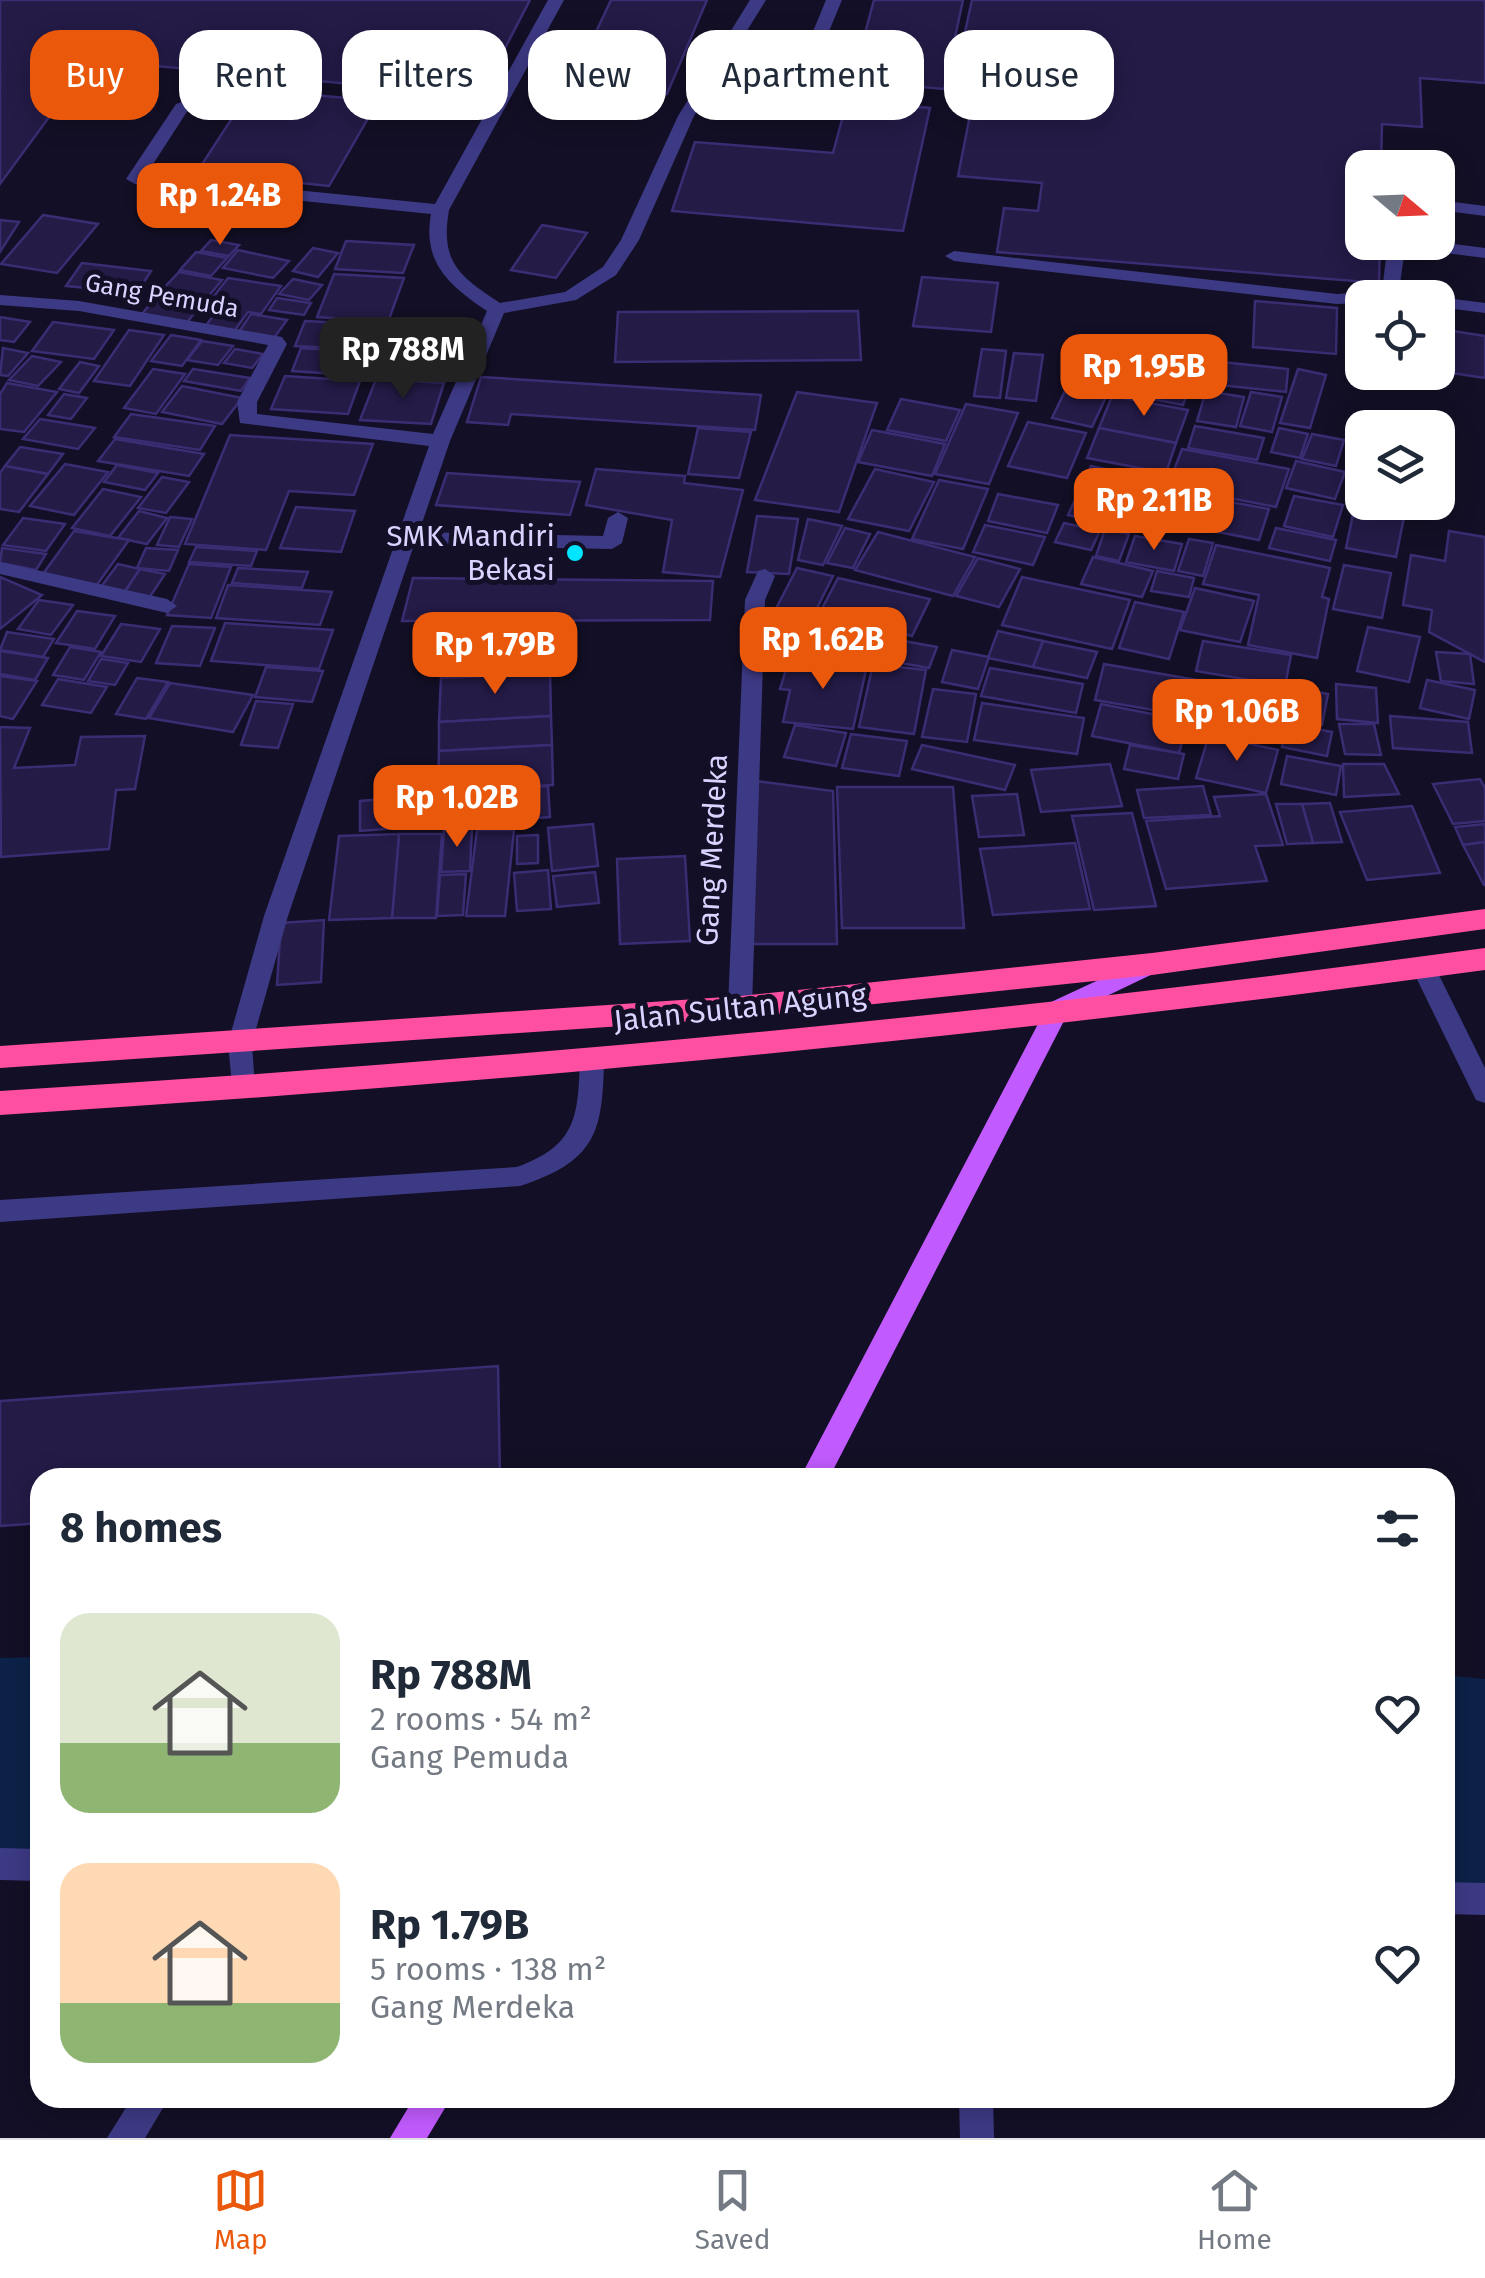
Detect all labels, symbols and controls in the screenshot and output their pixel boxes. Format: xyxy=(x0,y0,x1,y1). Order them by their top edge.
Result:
chip: Buy xyxy=(30,30,159,120)
chip: Rent xyxy=(179,30,322,120)
chip: Filters xyxy=(342,30,508,120)
chip: New xyxy=(528,30,666,120)
chip: Apartment xyxy=(686,30,924,120)
chip: House xyxy=(944,30,1114,120)
north arrow xyxy=(1345,150,1455,260)
map controls xyxy=(1345,150,1455,520)
pin: Rp 1.24B xyxy=(117,163,323,248)
text: Rp 1.24B xyxy=(159,176,281,214)
street label: Gang Pemuda xyxy=(83,268,241,324)
button: locate xyxy=(1345,280,1455,390)
pin: Rp 788M xyxy=(311,317,495,402)
text: Rp 788M xyxy=(341,330,465,368)
pin: Rp 1.95B xyxy=(1041,334,1247,419)
text: Rp 1.95B xyxy=(1082,347,1206,385)
button: layers xyxy=(1345,410,1455,520)
pin: Rp 2.11B xyxy=(1051,468,1257,553)
text: Rp 2.11B xyxy=(1096,481,1212,519)
place label: SMK Mandiri Bekasi xyxy=(386,518,555,588)
marker: SMK Mandiri Bekasi xyxy=(564,542,586,564)
pin: Rp 1.62B xyxy=(720,607,926,692)
pin: Rp 1.79B xyxy=(392,612,598,697)
text: Rp 1.62B xyxy=(762,620,884,658)
text: Rp 1.79B xyxy=(434,625,556,663)
pin: Rp 1.06B xyxy=(1134,679,1340,764)
text: Rp 1.06B xyxy=(1174,692,1300,730)
street label: Gang Merdeka xyxy=(689,753,735,947)
pin: Rp 1.02B xyxy=(354,765,560,850)
text: Rp 1.02B xyxy=(395,778,519,816)
street label: Jalan Sultan Agung xyxy=(612,977,869,1039)
icon: filters xyxy=(1370,1501,1425,1556)
text: 8 homes xyxy=(60,1503,222,1553)
text: Rp 788M xyxy=(370,1650,532,1700)
icon: home xyxy=(140,1653,260,1773)
icon: heart xyxy=(1370,1686,1425,1741)
text: 2 rooms · 54 m² xyxy=(370,1700,592,1738)
text: Gang Pemuda xyxy=(370,1738,569,1776)
text: Rp 1.79B xyxy=(370,1900,529,1950)
icon: home xyxy=(140,1903,260,2023)
icon: heart xyxy=(1370,1936,1425,1991)
text: 5 rooms · 138 m² xyxy=(370,1950,606,1988)
text: Gang Merdeka xyxy=(370,1988,575,2026)
tab: Map xyxy=(213,2163,268,2256)
tab: Saved xyxy=(695,2163,771,2256)
tab: Home xyxy=(1197,2163,1272,2256)

